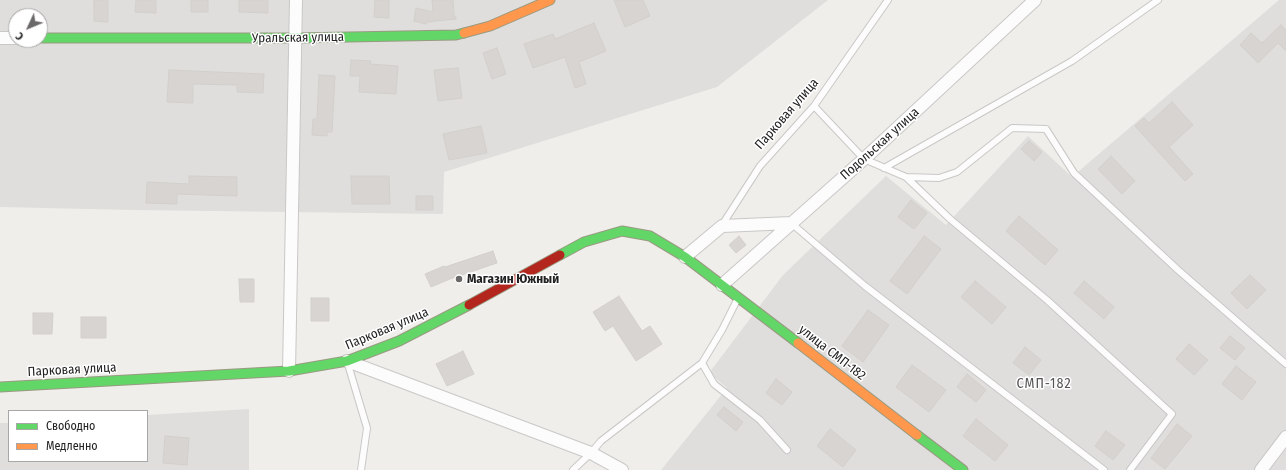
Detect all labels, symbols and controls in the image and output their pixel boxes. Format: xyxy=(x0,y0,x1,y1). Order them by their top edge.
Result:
north arrow xyxy=(8,8,48,48)
text: С xyxy=(13,29,26,43)
street label: Уральская улица xyxy=(252,29,344,47)
street label: Парковая улица xyxy=(752,75,822,153)
street label: Подольская улица xyxy=(837,105,923,183)
place label: Магазин Южный xyxy=(467,271,559,287)
marker: Магазин Южный xyxy=(454,274,464,284)
street label: Парковая улица xyxy=(343,304,431,354)
street label: улица СМП-182 xyxy=(796,322,868,384)
street label: Парковая улица xyxy=(27,360,117,380)
district label: СМП-182 xyxy=(1016,376,1072,392)
legend xyxy=(8,410,148,462)
text: Свободно xyxy=(46,419,95,433)
text: Медленно xyxy=(46,439,98,453)

